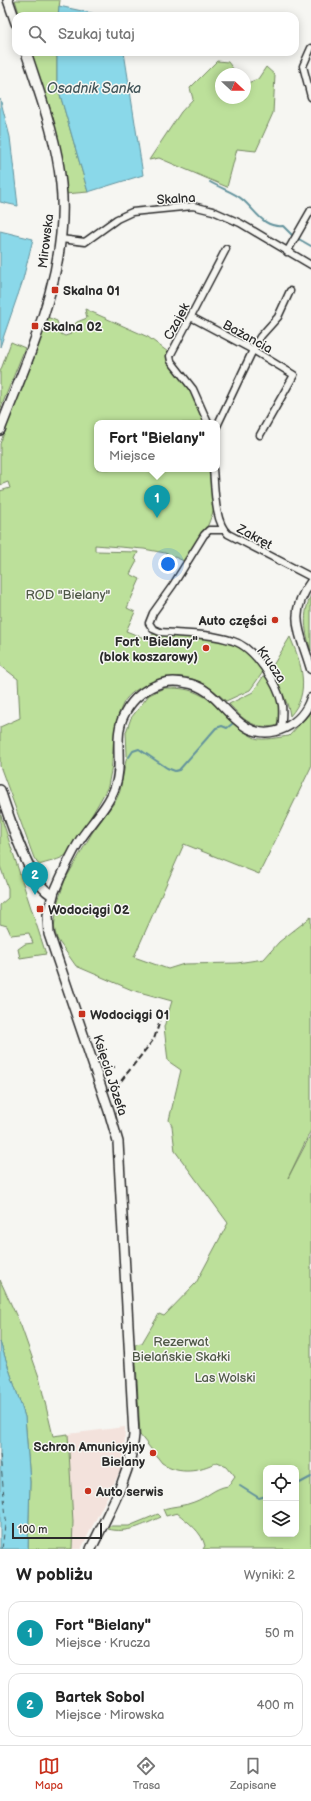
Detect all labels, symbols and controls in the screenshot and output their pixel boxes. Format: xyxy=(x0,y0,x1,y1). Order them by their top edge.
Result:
search box xyxy=(12,12,299,56)
icon: search xyxy=(26,23,48,45)
text: Szukaj tutaj xyxy=(58,25,135,44)
north arrow xyxy=(215,68,251,104)
water label: Osadnik Sanka xyxy=(47,80,141,97)
street label: Skalna xyxy=(156,190,196,208)
street label: Mirowska xyxy=(35,213,57,269)
place label: Skalna 01 xyxy=(63,283,120,299)
marker: Skalna 01 xyxy=(50,285,60,295)
street label: Czajek xyxy=(160,300,194,343)
street label: Bażancia xyxy=(220,317,275,357)
place label: Skalna 02 xyxy=(43,319,102,335)
marker: Skalna 02 xyxy=(30,321,40,331)
popup xyxy=(94,420,220,472)
text: Fort "Bielany" xyxy=(109,429,205,448)
text: Miejsce xyxy=(109,448,155,464)
pin: 1 xyxy=(144,485,170,518)
street label: Zakręt xyxy=(233,520,275,553)
your location xyxy=(158,554,178,574)
park label: ROD "Bielany" xyxy=(26,587,111,603)
place label: Auto części xyxy=(198,613,267,629)
marker: Auto części xyxy=(270,615,280,625)
place label: Fort "Bielany" (blok koszarowy) xyxy=(99,634,198,665)
marker: Fort "Bielany" (blok koszarowy) xyxy=(201,643,211,653)
street label: Krucza xyxy=(253,643,289,686)
pin: 2 xyxy=(22,862,48,895)
place label: Wodociągi 02 xyxy=(48,902,130,918)
marker: Wodociągi 02 xyxy=(35,904,45,914)
place label: Wodociągi 01 xyxy=(90,1007,169,1023)
marker: Wodociągi 01 xyxy=(77,1009,87,1019)
street label: Księcia Józefa xyxy=(89,1033,131,1118)
park label: Rezerwat Bielańskie Skałki xyxy=(132,1334,230,1365)
park label: Las Wolski xyxy=(194,1370,256,1386)
place label: Schron Amunicyjny Bielany xyxy=(34,1439,145,1470)
marker: Schron Amunicyjny Bielany xyxy=(148,1448,158,1458)
map controls xyxy=(263,1465,299,1537)
button: locate xyxy=(263,1465,299,1501)
place label: Auto serwis xyxy=(95,1484,163,1500)
marker: Auto serwis xyxy=(83,1486,93,1496)
button: layers xyxy=(263,1501,299,1537)
scale bar xyxy=(12,1521,102,1540)
text: 100 m xyxy=(18,1523,47,1536)
text: W pobliżu xyxy=(16,1565,93,1585)
text: Wyniki: 2 xyxy=(244,1567,295,1583)
text: Fort "Bielany" xyxy=(55,1616,151,1635)
text: 1 xyxy=(27,1625,33,1641)
text: 50 m xyxy=(265,1625,294,1641)
text: Miejsce · Krucza xyxy=(55,1635,150,1651)
text: Bartek Sobol xyxy=(55,1688,145,1707)
text: 2 xyxy=(26,1697,34,1713)
text: 400 m xyxy=(257,1697,294,1713)
text: Miejsce · Mirowska xyxy=(55,1707,164,1723)
tab: Mapa xyxy=(35,1755,63,1792)
tab: Trasa xyxy=(133,1755,160,1792)
tab: Zapisane xyxy=(230,1755,276,1792)

